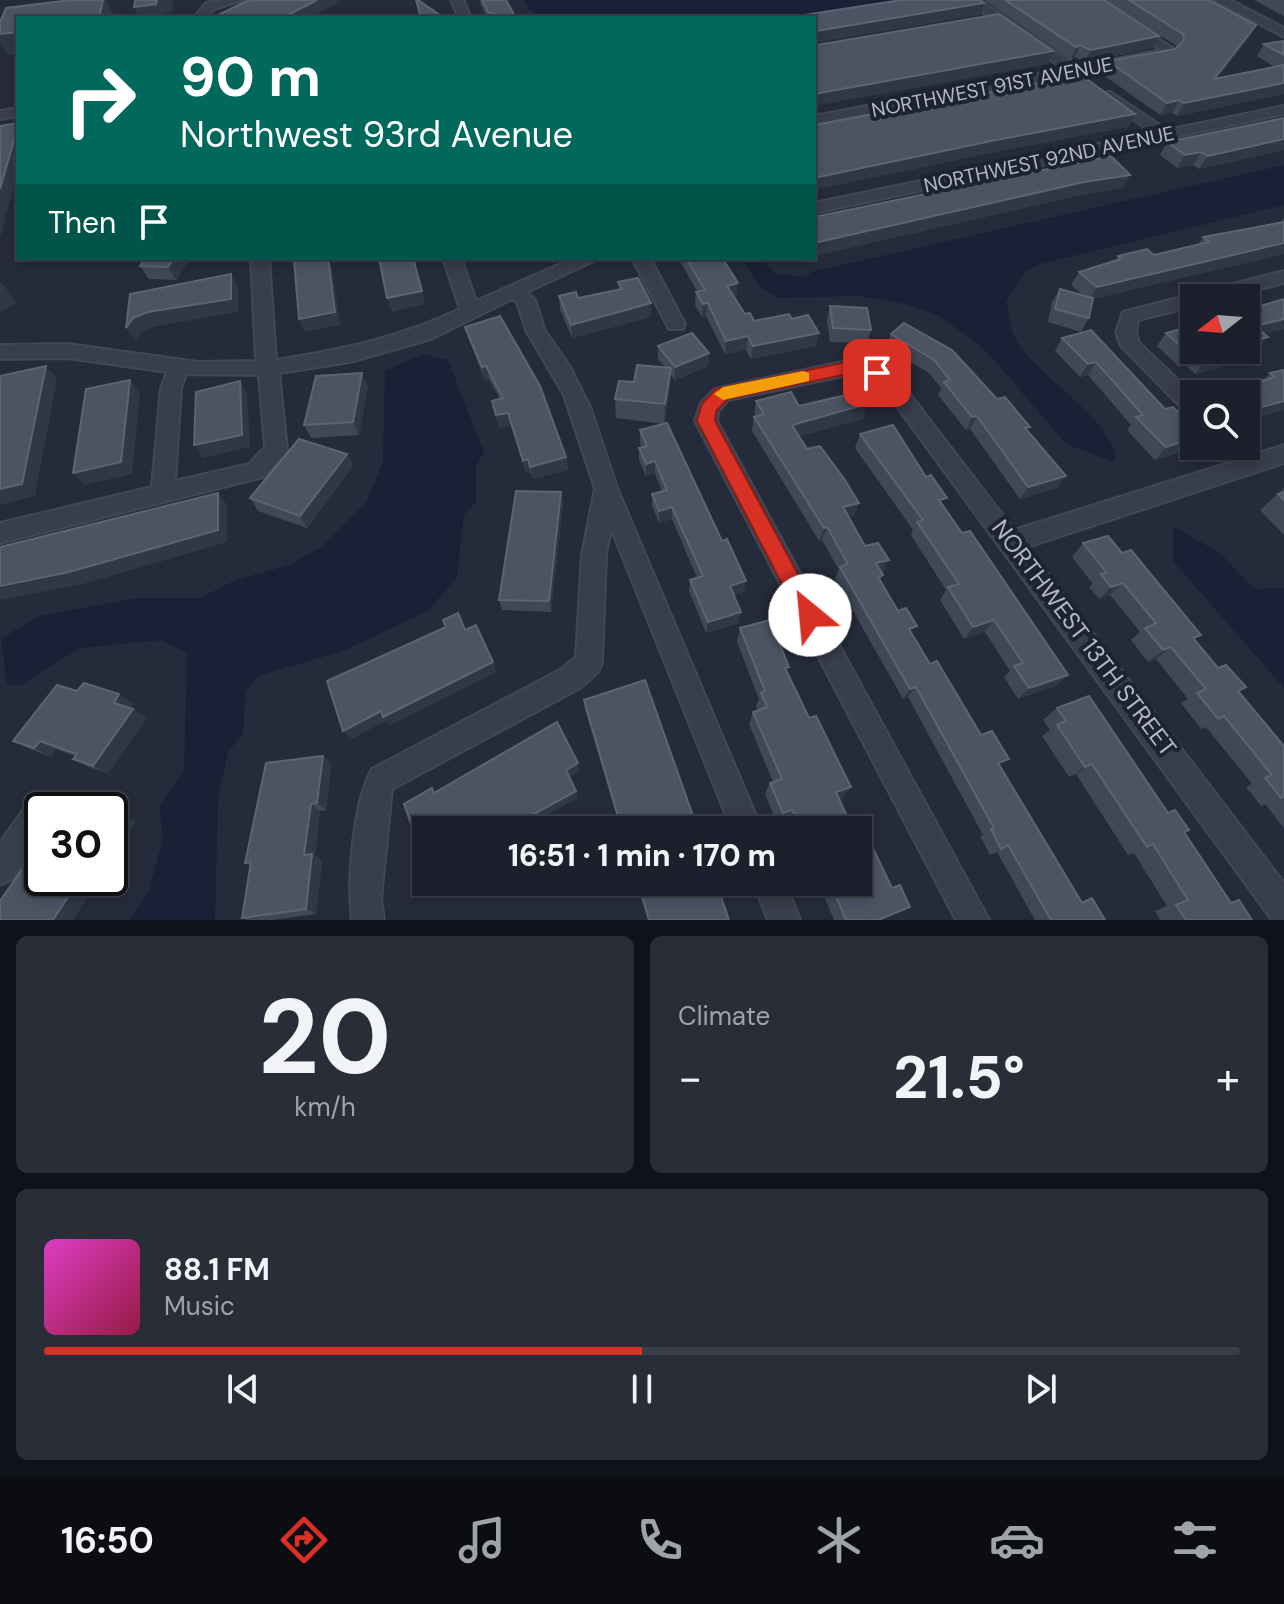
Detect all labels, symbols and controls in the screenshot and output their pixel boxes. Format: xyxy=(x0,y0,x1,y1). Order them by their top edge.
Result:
text: 90 m xyxy=(180,40,321,113)
icon: right xyxy=(48,48,152,152)
street label: NORTHWEST 91ST AVENUE xyxy=(869,51,1115,123)
text: Northwest 93rd Avenue xyxy=(180,111,573,158)
street label: NORTHWEST 92ND AVENUE xyxy=(921,120,1177,198)
icon: arrive xyxy=(132,200,176,244)
text: Then xyxy=(48,203,116,242)
north arrow xyxy=(1180,284,1260,364)
map controls xyxy=(1180,284,1260,460)
pin xyxy=(843,339,911,407)
icon: arrive xyxy=(855,351,899,395)
button: search xyxy=(1180,380,1260,460)
street label: NORTHWEST 13TH STREET xyxy=(985,513,1184,762)
position arrow xyxy=(768,573,852,657)
speed limit sign: 30 xyxy=(24,792,128,896)
text: 16:51 · 1 min · 170 m xyxy=(508,836,776,875)
text: 20 xyxy=(259,970,391,1105)
text: Climate xyxy=(678,999,770,1033)
text: 21.5° xyxy=(893,1038,1025,1117)
text: − xyxy=(678,1049,702,1107)
text: + xyxy=(1216,1049,1240,1107)
text: km/h xyxy=(294,1090,356,1124)
text: 88.1 FM xyxy=(164,1250,270,1289)
text: Music xyxy=(164,1289,235,1323)
icon: previous xyxy=(221,1367,265,1411)
icon: pause xyxy=(620,1367,664,1411)
icon: next xyxy=(1019,1367,1063,1411)
icon: directions xyxy=(276,1512,332,1568)
icon: music xyxy=(454,1512,510,1568)
icon: phone xyxy=(632,1512,688,1568)
icon: climate xyxy=(811,1512,867,1568)
icon: car xyxy=(989,1512,1045,1568)
icon: filters xyxy=(1167,1512,1223,1568)
text: 16:50 xyxy=(61,1517,154,1564)

